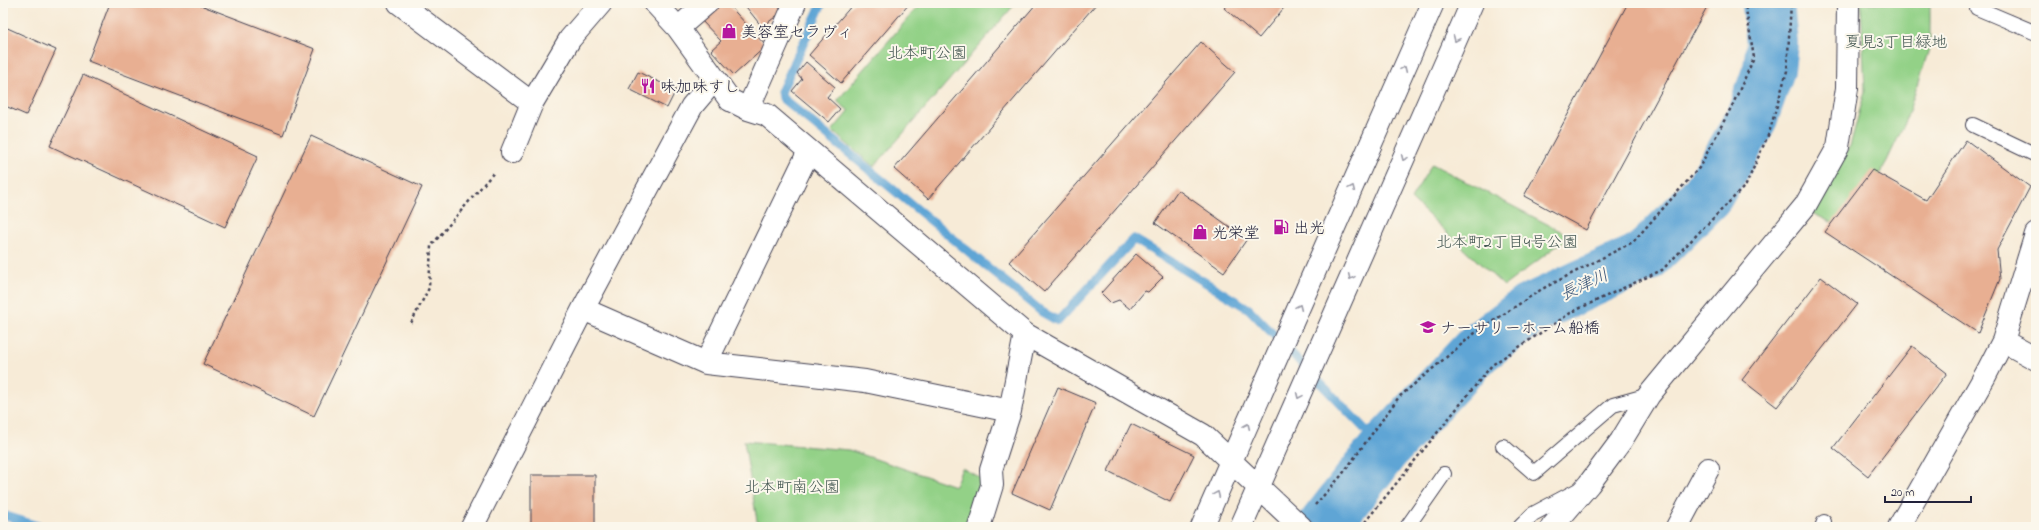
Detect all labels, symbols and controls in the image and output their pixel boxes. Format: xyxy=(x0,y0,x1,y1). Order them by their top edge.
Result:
place label: 美容室セラヴィ xyxy=(741,21,853,45)
shop icon: 美容室セラヴィ xyxy=(720,22,738,40)
park label: 夏見3丁目緑地 xyxy=(1845,31,1947,55)
one-way arrow xyxy=(1453,34,1461,42)
park label: 北本町公園 xyxy=(887,42,967,66)
one-way arrow xyxy=(1399,65,1407,73)
place label: 味加味すし xyxy=(660,76,740,100)
restaurant icon: 味加味すし xyxy=(639,77,657,95)
one-way arrow xyxy=(1401,153,1409,161)
one-way arrow xyxy=(1347,184,1355,192)
place label: 出光 xyxy=(1293,217,1325,241)
fuel station icon: 出光 xyxy=(1272,218,1290,236)
place label: 光栄堂 xyxy=(1212,222,1260,246)
shop icon: 光栄堂 xyxy=(1191,223,1209,241)
park label: 北本町2丁目4号公園 xyxy=(1436,231,1578,255)
water label: 長津川 xyxy=(1556,263,1613,307)
one-way arrow xyxy=(1348,273,1356,280)
one-way arrow xyxy=(1294,303,1302,311)
place label: ナーサリーホーム船橋 xyxy=(1440,317,1600,341)
school or university icon: ナーサリーホーム船橋 xyxy=(1419,318,1437,336)
one-way arrow xyxy=(1296,391,1304,399)
one-way arrow xyxy=(1242,422,1250,430)
park label: 北本町南公園 xyxy=(744,476,840,500)
scale bar xyxy=(1885,478,1971,504)
text: 20 m xyxy=(1891,484,1914,502)
one-way arrow xyxy=(1212,491,1220,499)

